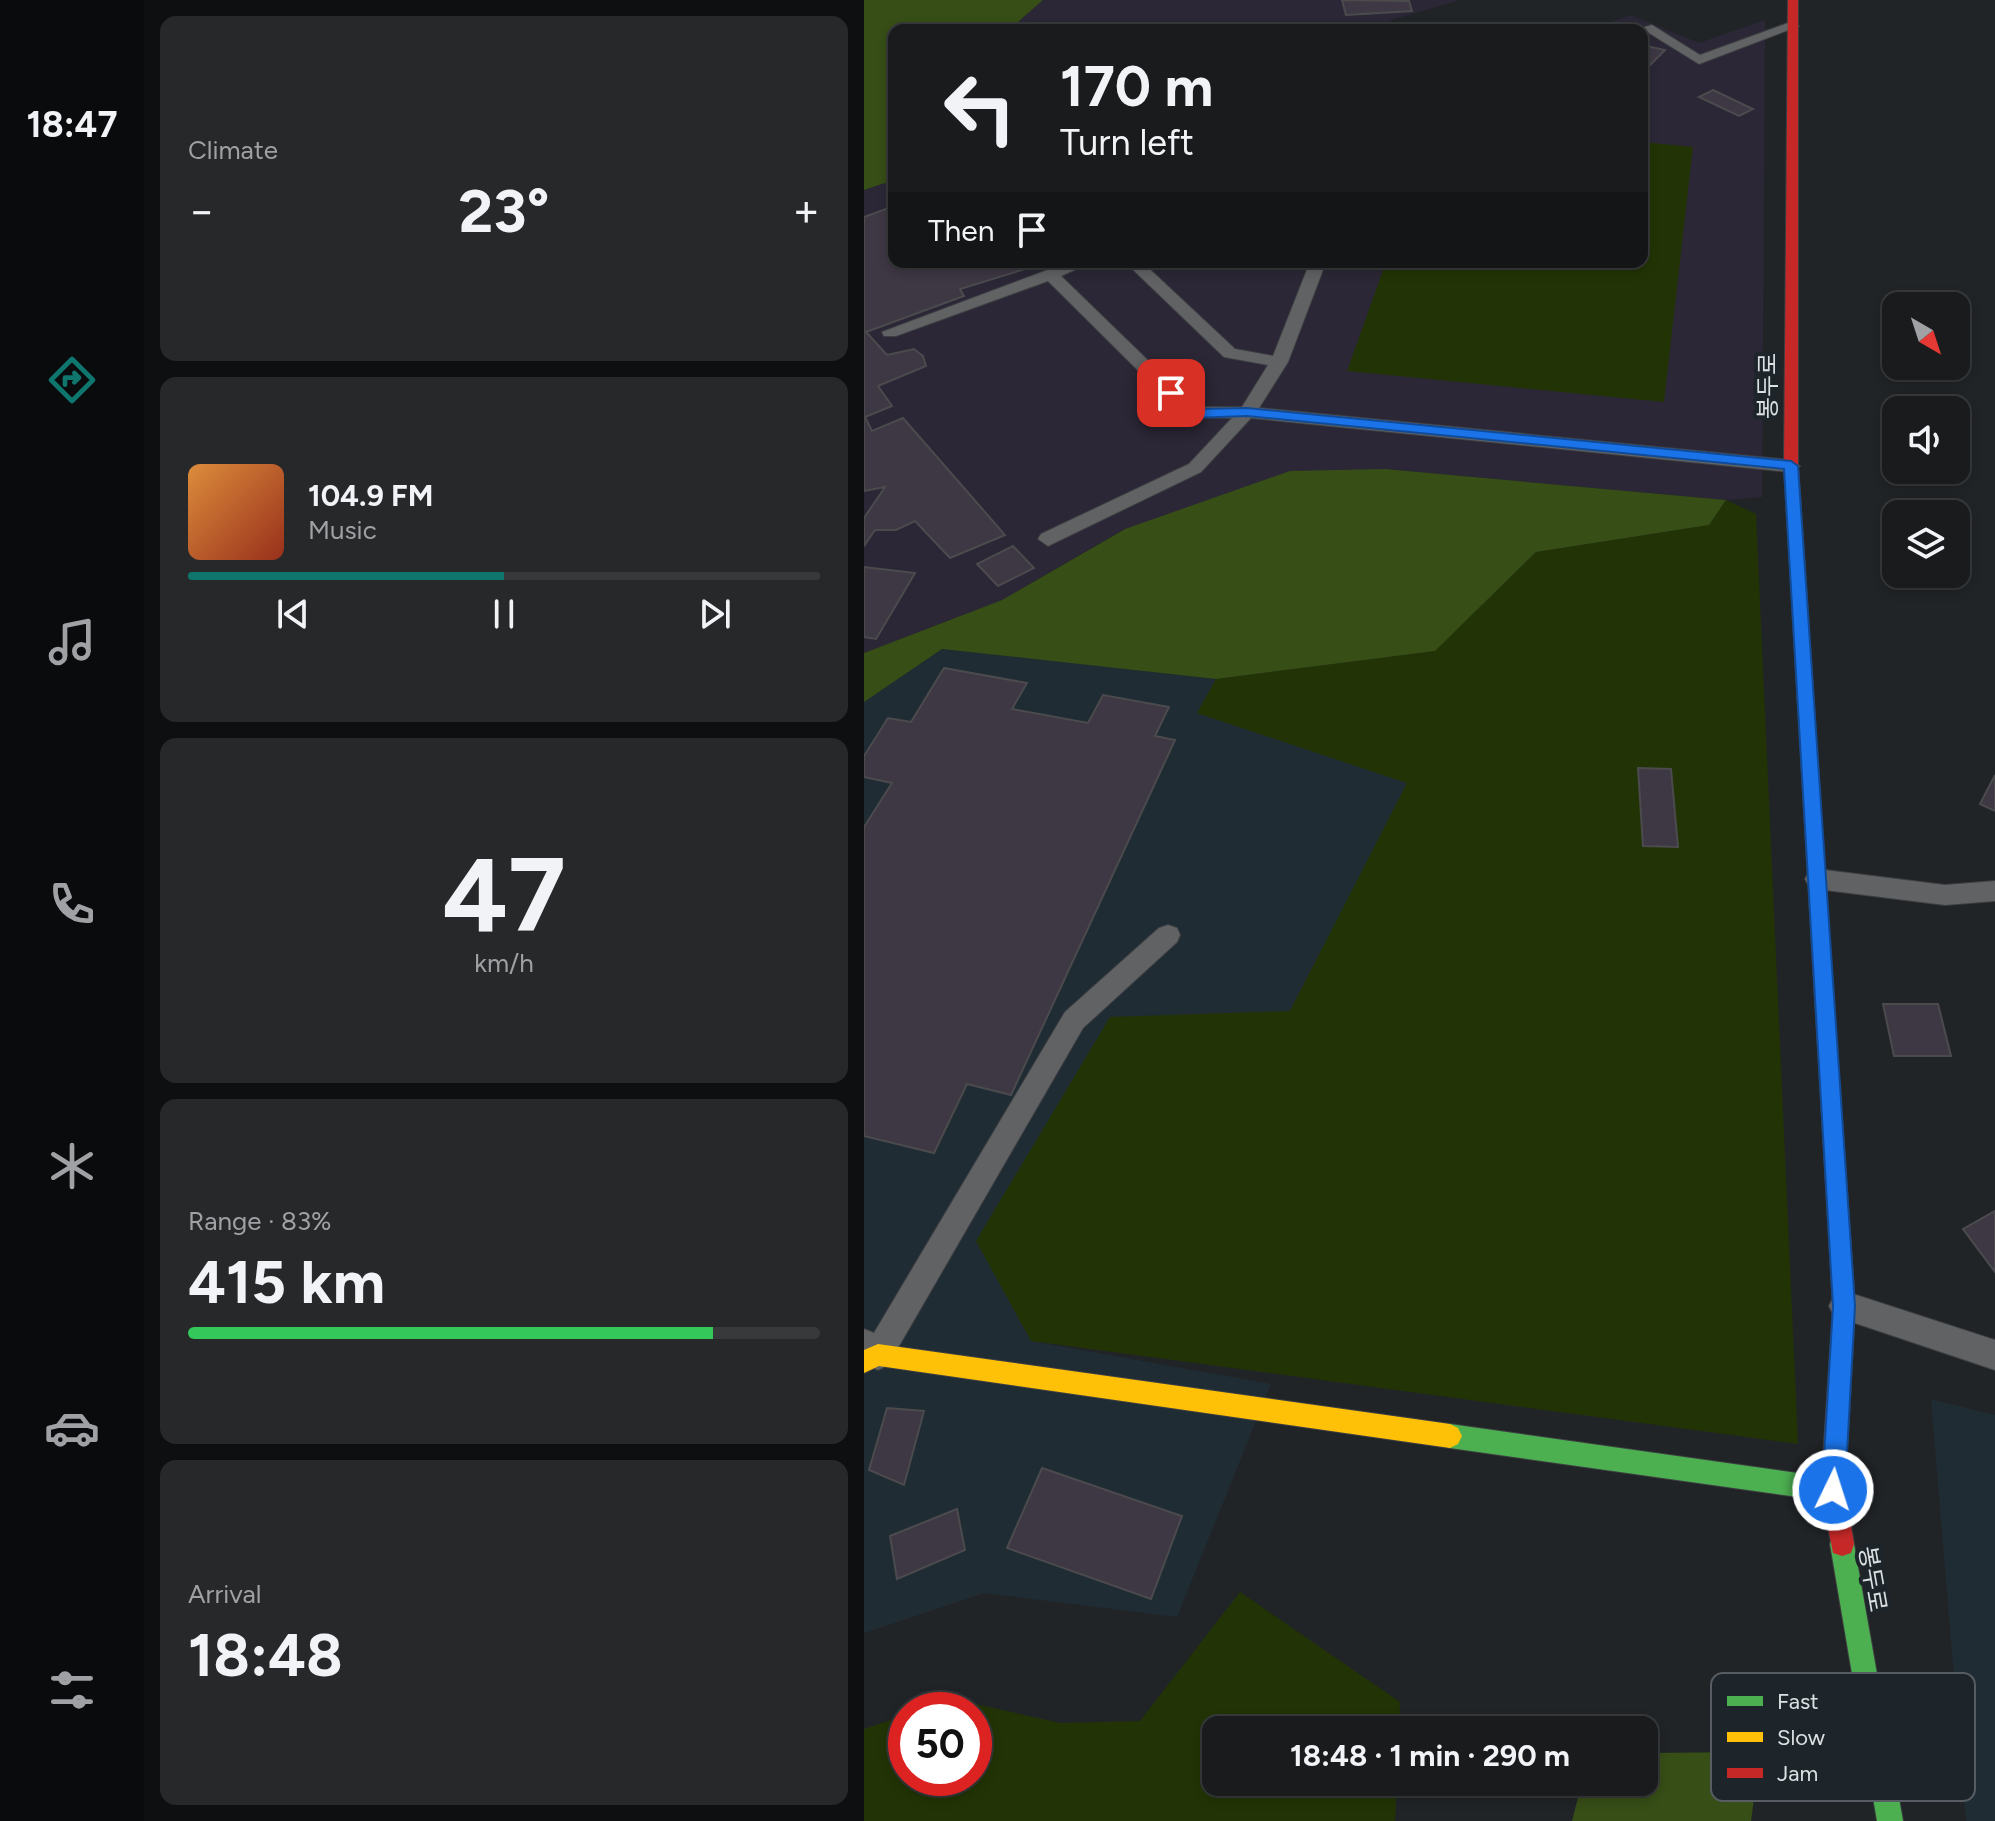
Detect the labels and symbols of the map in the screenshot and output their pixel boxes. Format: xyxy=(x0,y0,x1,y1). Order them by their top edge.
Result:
north arrow xyxy=(1882,292,1970,380)
street label: 봉두로 xyxy=(1753,353,1782,419)
pin xyxy=(1137,359,1205,427)
position arrow xyxy=(1791,1448,1875,1532)
street label: 봉두로 xyxy=(1853,1544,1893,1614)
legend xyxy=(1711,1673,1975,1801)
text: Fast xyxy=(1777,1688,1819,1715)
speed limit sign: 50 xyxy=(888,1692,992,1796)
text: Slow xyxy=(1777,1724,1826,1751)
text: Jam xyxy=(1777,1760,1818,1787)

